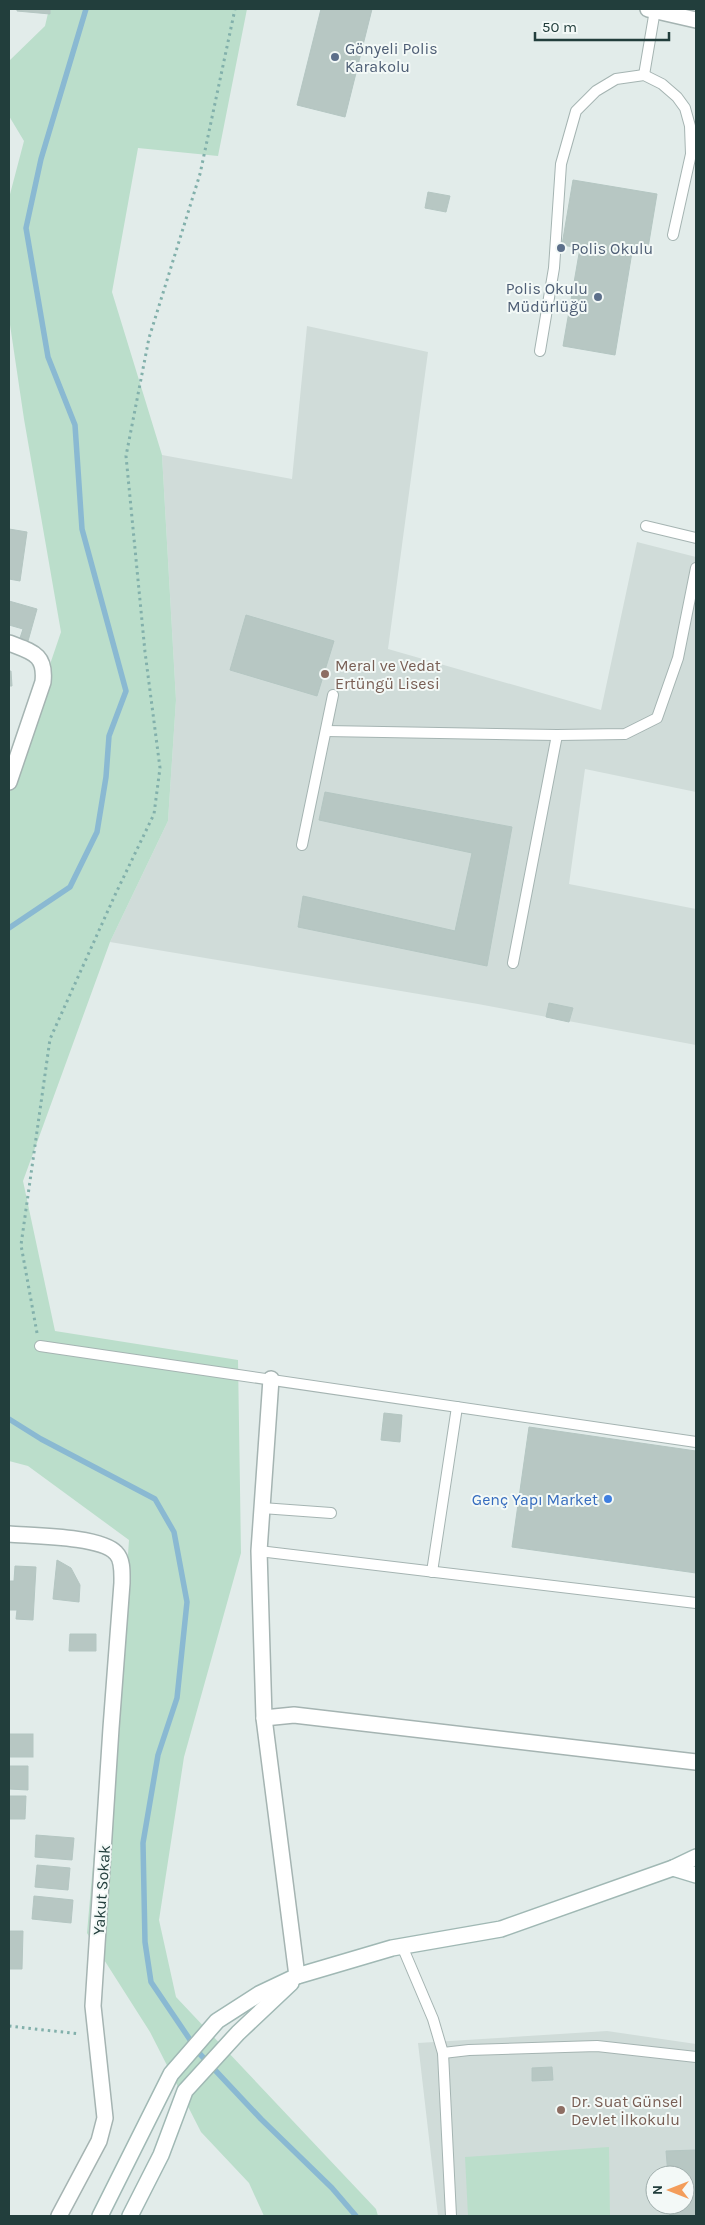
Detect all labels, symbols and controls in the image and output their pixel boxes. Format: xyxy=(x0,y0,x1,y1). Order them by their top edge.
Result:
scale bar xyxy=(535,10,669,42)
text: 50 m xyxy=(542,18,577,36)
place label: Gönyeli Polis Karakolu xyxy=(345,39,438,76)
marker: Gönyeli Polis Karakolu xyxy=(329,51,341,63)
place label: Polis Okulu xyxy=(571,239,653,258)
marker: Polis Okulu xyxy=(555,242,567,254)
place label: Polis Okulu Müdürlüğü xyxy=(506,279,588,316)
marker: Polis Okulu Müdürlüğü xyxy=(592,291,604,303)
place label: Meral ve Vedat Ertüngü Lisesi xyxy=(335,656,441,693)
marker: Meral ve Vedat Ertüngü Lisesi xyxy=(319,668,331,680)
place label: Genç Yapı Market xyxy=(472,1490,598,1509)
marker: Genç Yapı Market xyxy=(602,1493,614,1505)
street label: Yakut Sokak xyxy=(89,1844,114,1936)
place label: Dr. Suat Günsel Devlet İlkokulu xyxy=(571,2092,683,2129)
marker: Dr. Suat Günsel Devlet İlkokulu xyxy=(555,2104,567,2116)
north arrow xyxy=(645,2165,695,2215)
text: N xyxy=(649,2185,666,2195)

